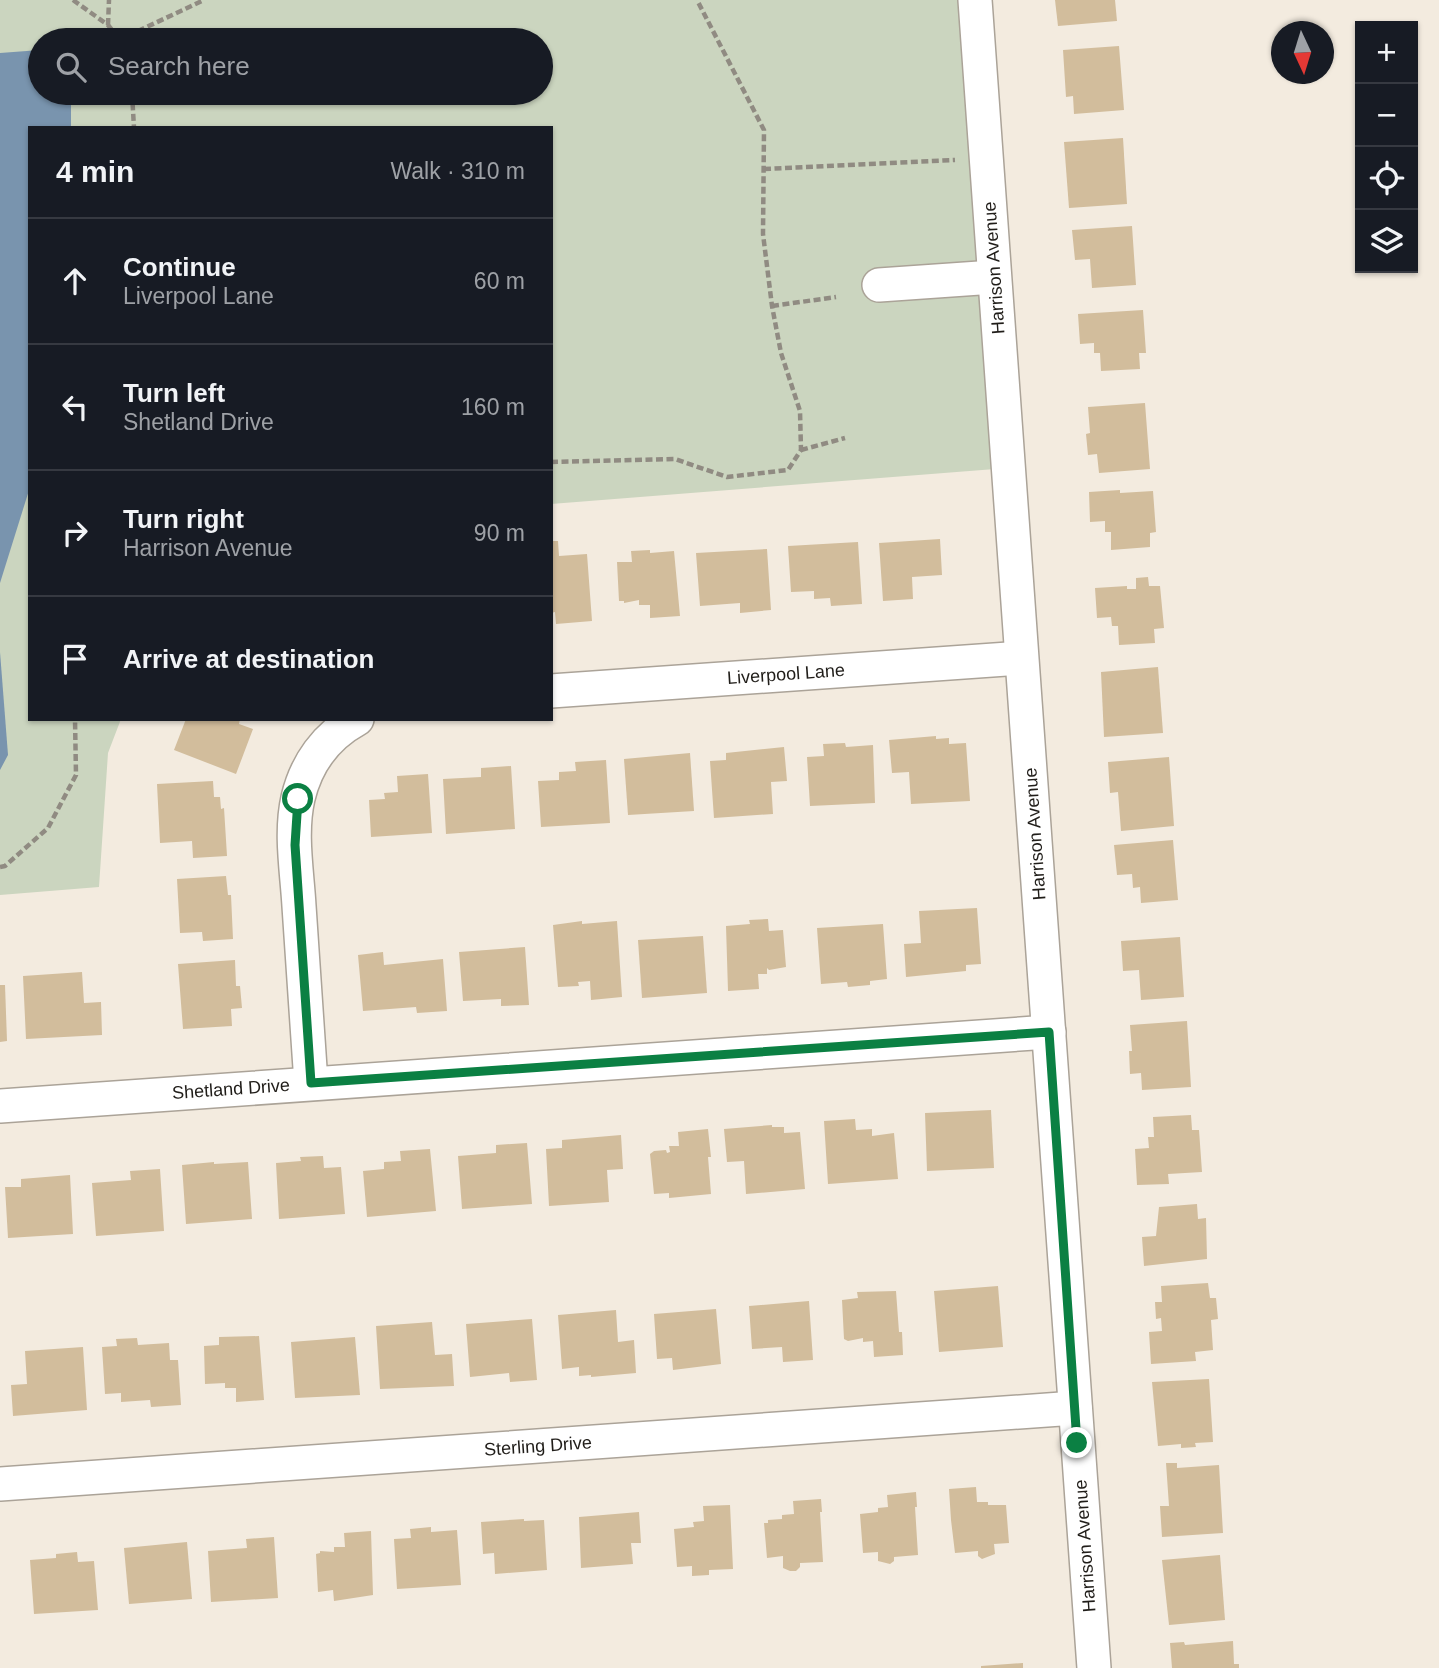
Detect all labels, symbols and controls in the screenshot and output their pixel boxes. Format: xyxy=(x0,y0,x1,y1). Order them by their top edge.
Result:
north arrow xyxy=(1271,21,1334,84)
map controls xyxy=(1355,21,1418,273)
button: + xyxy=(1355,21,1418,84)
search box xyxy=(28,28,553,105)
icon: search xyxy=(52,48,90,86)
text: Search here xyxy=(108,51,250,81)
button: − xyxy=(1355,84,1418,147)
button: locate xyxy=(1355,147,1418,210)
text: 4 min xyxy=(56,155,134,188)
text: Walk · 310 m xyxy=(390,158,525,184)
street label: Harrison Avenue xyxy=(979,201,1009,335)
button: layers xyxy=(1355,210,1418,273)
text: Continue xyxy=(123,252,236,282)
icon: ahead xyxy=(56,262,94,300)
text: 60 m xyxy=(474,268,525,294)
text: Liverpool Lane xyxy=(123,283,274,309)
text: Turn left xyxy=(123,378,225,408)
icon: left xyxy=(56,388,94,426)
text: 160 m xyxy=(461,394,525,420)
text: Shetland Drive xyxy=(123,409,274,435)
text: Turn right xyxy=(123,504,244,534)
icon: right xyxy=(56,514,94,552)
text: 90 m xyxy=(474,520,525,546)
text: Harrison Avenue xyxy=(123,535,293,561)
icon: arrive xyxy=(56,640,94,678)
text: Arrive at destination xyxy=(123,644,374,674)
street label: Liverpool Lane xyxy=(726,660,846,688)
street label: Harrison Avenue xyxy=(1020,767,1050,901)
route start xyxy=(282,783,313,814)
street label: Shetland Drive xyxy=(171,1075,291,1103)
route end xyxy=(1061,1427,1092,1458)
street label: Sterling Drive xyxy=(483,1432,593,1460)
street label: Harrison Avenue xyxy=(1070,1479,1100,1613)

